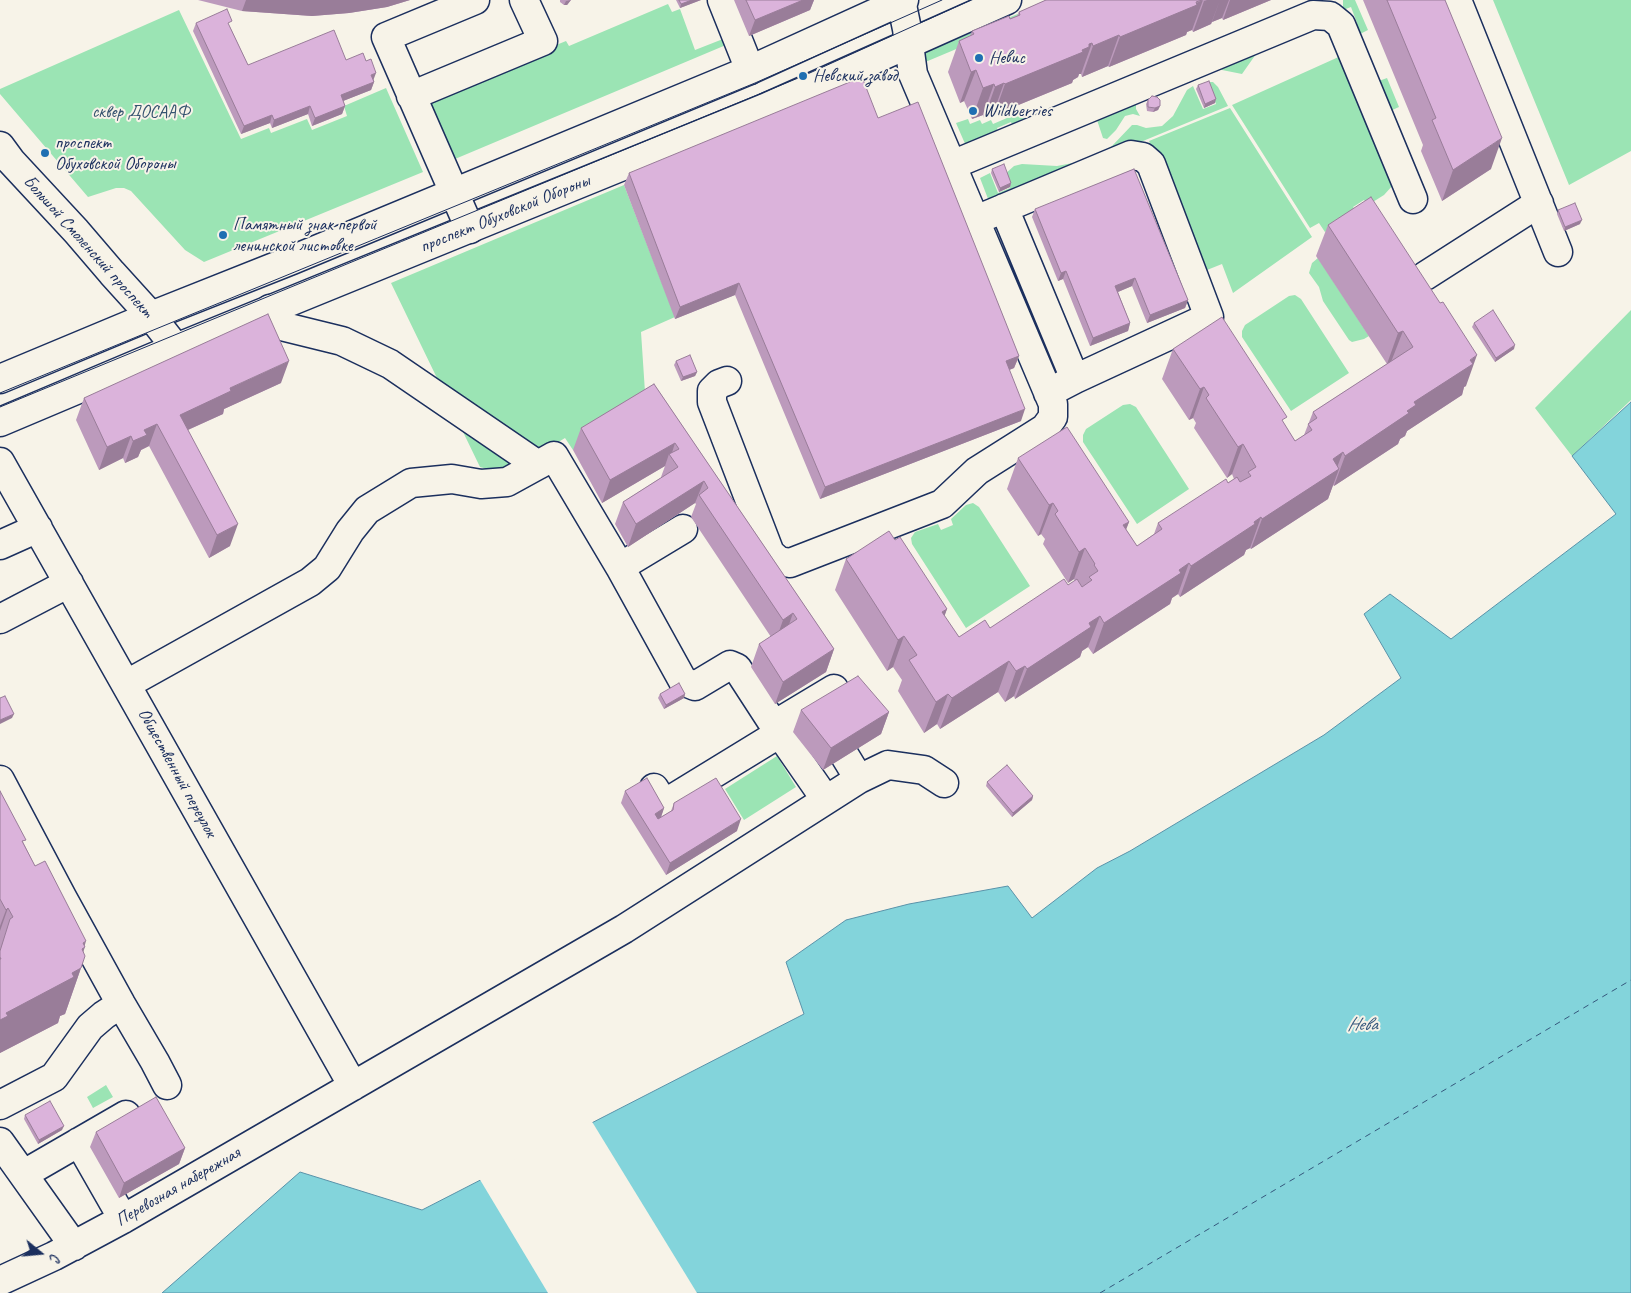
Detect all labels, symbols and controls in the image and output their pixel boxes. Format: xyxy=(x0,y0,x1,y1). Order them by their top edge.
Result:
place label: Невис xyxy=(989,47,1025,69)
marker: Невис xyxy=(973,52,985,64)
place label: Невский завод xyxy=(813,65,897,87)
marker: Невский завод xyxy=(797,70,809,82)
place label: Wildberries xyxy=(983,100,1052,122)
park label: сквер ДОСААФ xyxy=(92,101,190,123)
marker: Wildberries xyxy=(967,105,979,117)
place label: проспект Обуховской Обороны xyxy=(55,132,175,174)
marker: проспект Обуховской Обороны xyxy=(39,147,51,159)
street label: проспект Обуховской Обороны xyxy=(417,170,593,258)
street label: Большой Смоленский проспект xyxy=(18,171,158,323)
place label: Памятный знак первой ленинской листовке xyxy=(233,214,377,256)
marker: Памятный знак первой ленинской листовке xyxy=(217,229,229,241)
street label: Общественный переулок xyxy=(133,705,221,841)
water label: Нева xyxy=(1347,1014,1377,1036)
street label: Перевозная набережная xyxy=(112,1143,244,1231)
north arrow xyxy=(15,1228,65,1278)
text: С xyxy=(46,1252,64,1263)

